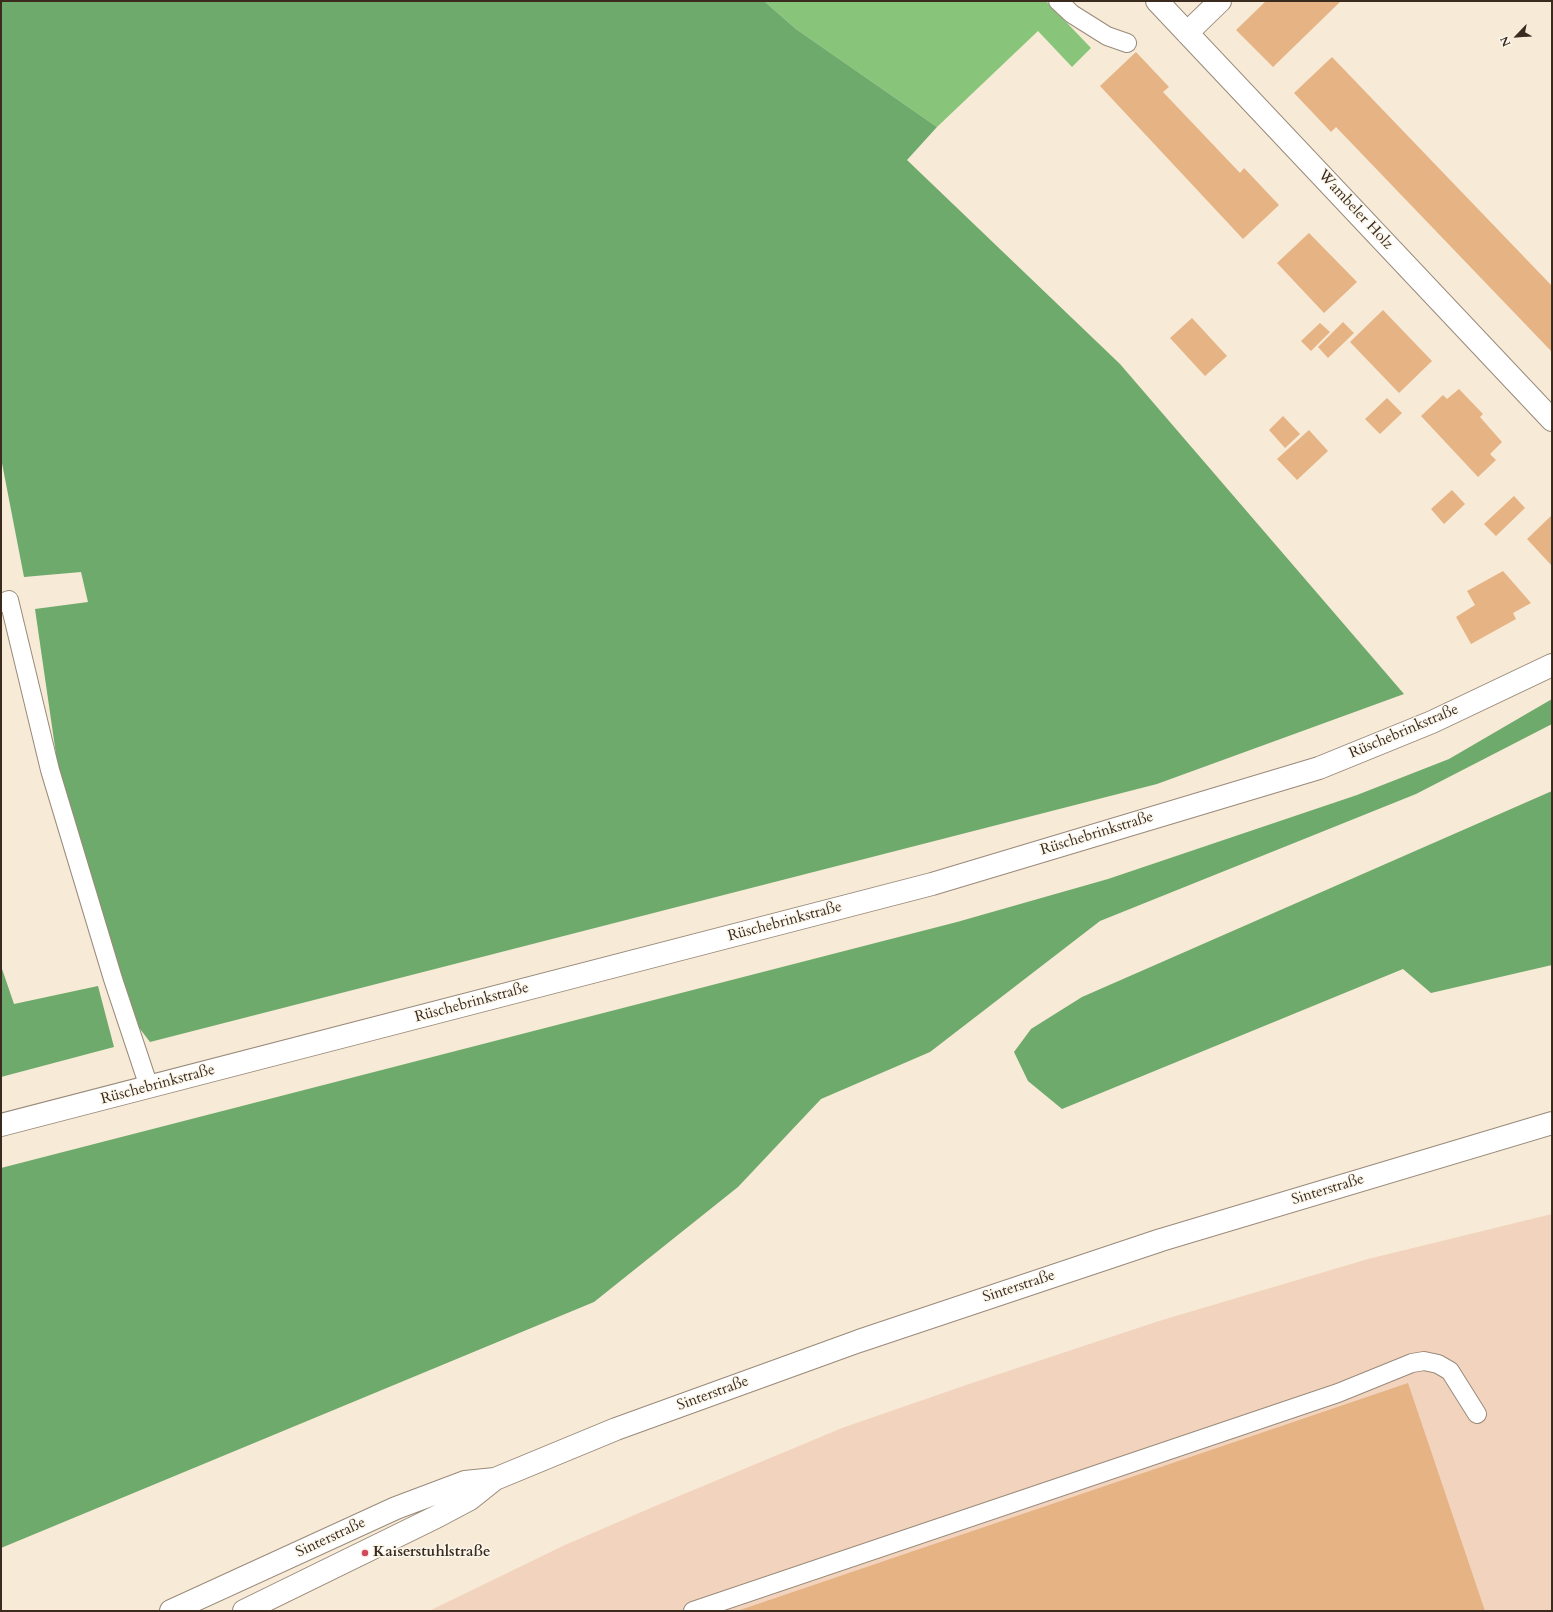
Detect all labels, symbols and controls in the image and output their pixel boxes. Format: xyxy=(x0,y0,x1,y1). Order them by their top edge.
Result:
north arrow xyxy=(1497,16,1537,56)
text: N xyxy=(1497,34,1514,49)
street label: Wambeler Holz xyxy=(1314,167,1396,253)
street label: Rüschebrinkstraße xyxy=(1347,701,1461,763)
street label: Rüschebrinkstraße xyxy=(1038,808,1156,860)
street label: Rüschebrinkstraße xyxy=(726,898,844,946)
street label: Rüschebrinkstraße xyxy=(413,979,531,1027)
street label: Rüschebrinkstraße xyxy=(99,1061,217,1109)
street label: Sinterstraße xyxy=(1290,1170,1366,1210)
street label: Sinterstraße xyxy=(981,1267,1057,1307)
street label: Sinterstraße xyxy=(675,1373,751,1415)
street label: Sinterstraße xyxy=(293,1514,369,1562)
place label: Kaiserstuhlstraße xyxy=(373,1544,490,1562)
marker: Kaiserstuhlstraße xyxy=(360,1548,370,1558)

